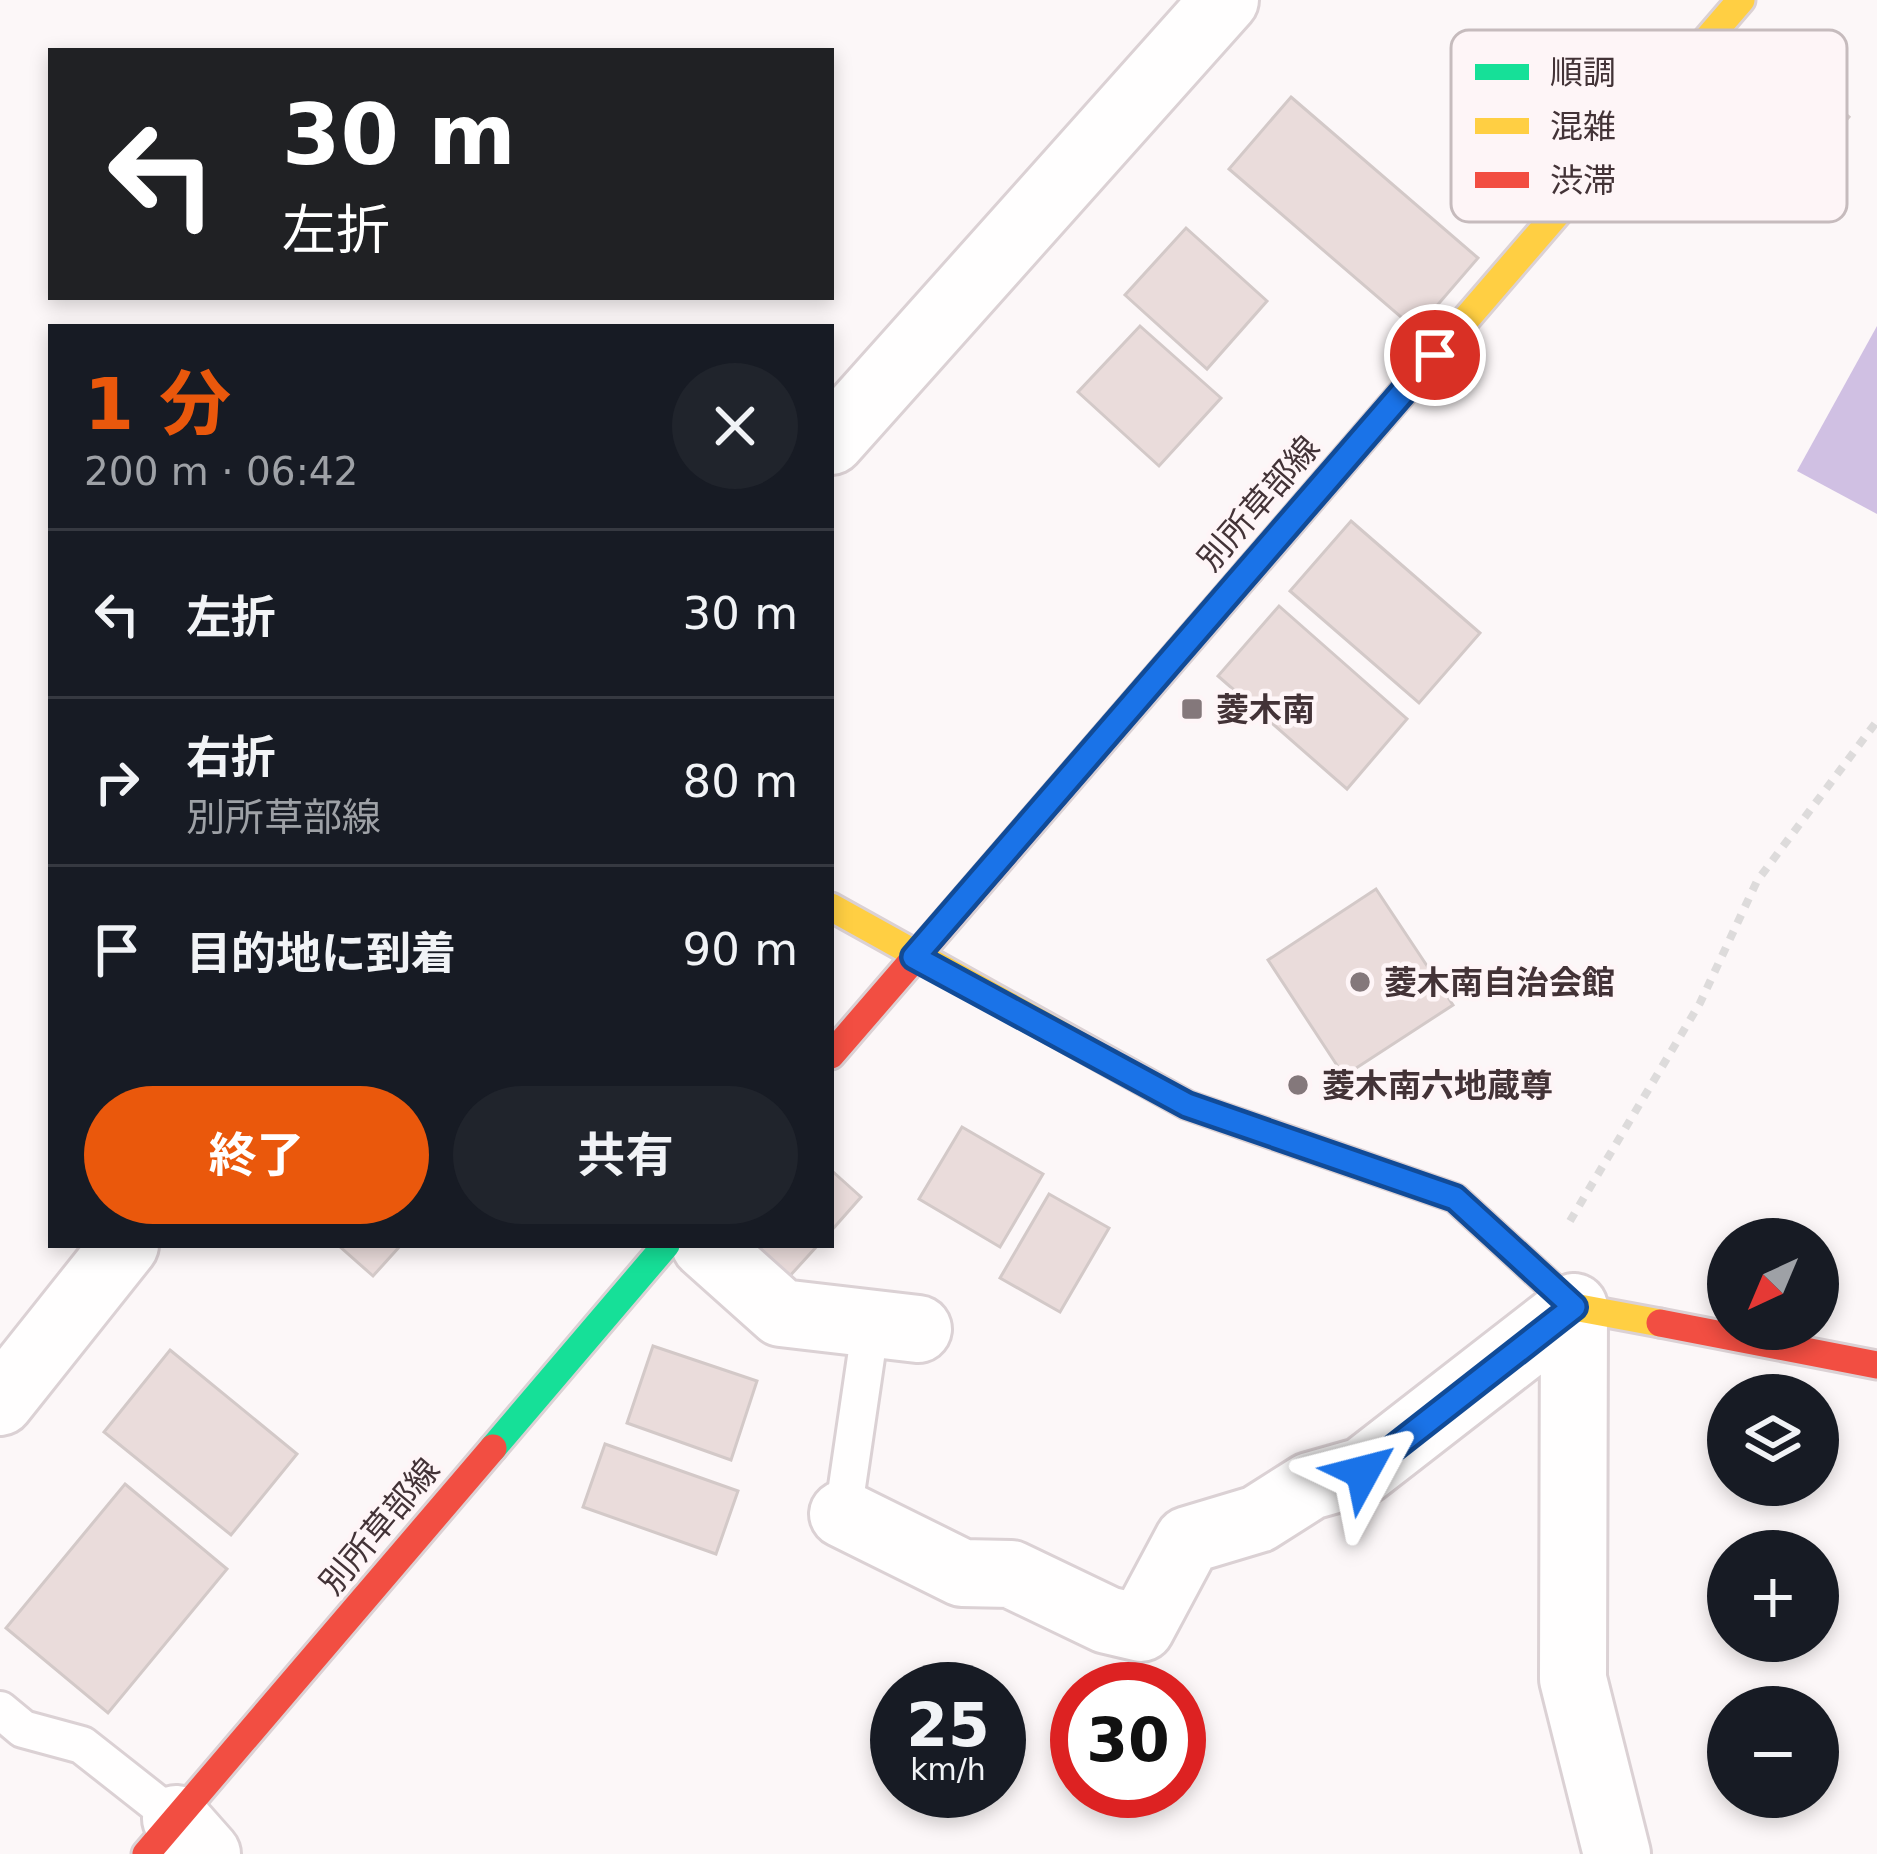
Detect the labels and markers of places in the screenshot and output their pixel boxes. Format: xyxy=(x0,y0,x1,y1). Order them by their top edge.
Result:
pin xyxy=(1384,304,1486,406)
place label: 菱木南 xyxy=(1216,690,1315,729)
marker: 菱木南 xyxy=(1179,696,1205,722)
place label: 菱木南自治会館 xyxy=(1384,963,1615,1002)
marker: 菱木南自治会館 xyxy=(1347,969,1373,995)
place label: 菱木南六地蔵尊 xyxy=(1322,1066,1553,1105)
marker: 菱木南六地蔵尊 xyxy=(1285,1072,1311,1098)

